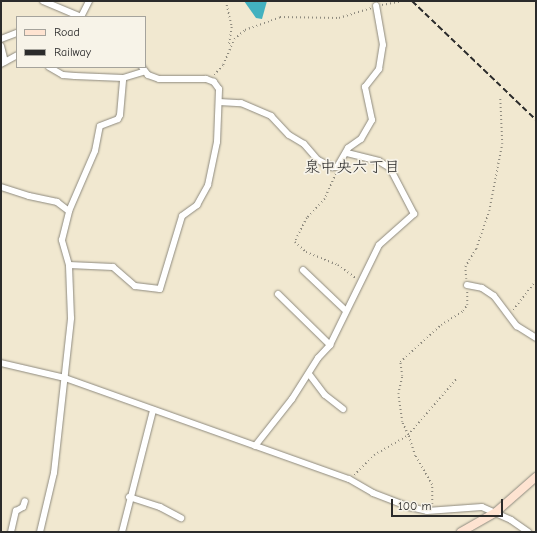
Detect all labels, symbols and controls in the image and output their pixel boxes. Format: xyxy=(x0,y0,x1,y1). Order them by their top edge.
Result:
legend xyxy=(16,16,146,68)
text: Road xyxy=(54,25,80,39)
text: Railway xyxy=(54,45,91,59)
district label: 泉中央六丁目 xyxy=(304,157,400,177)
scale bar xyxy=(393,491,505,517)
text: 100 m xyxy=(398,499,431,513)

